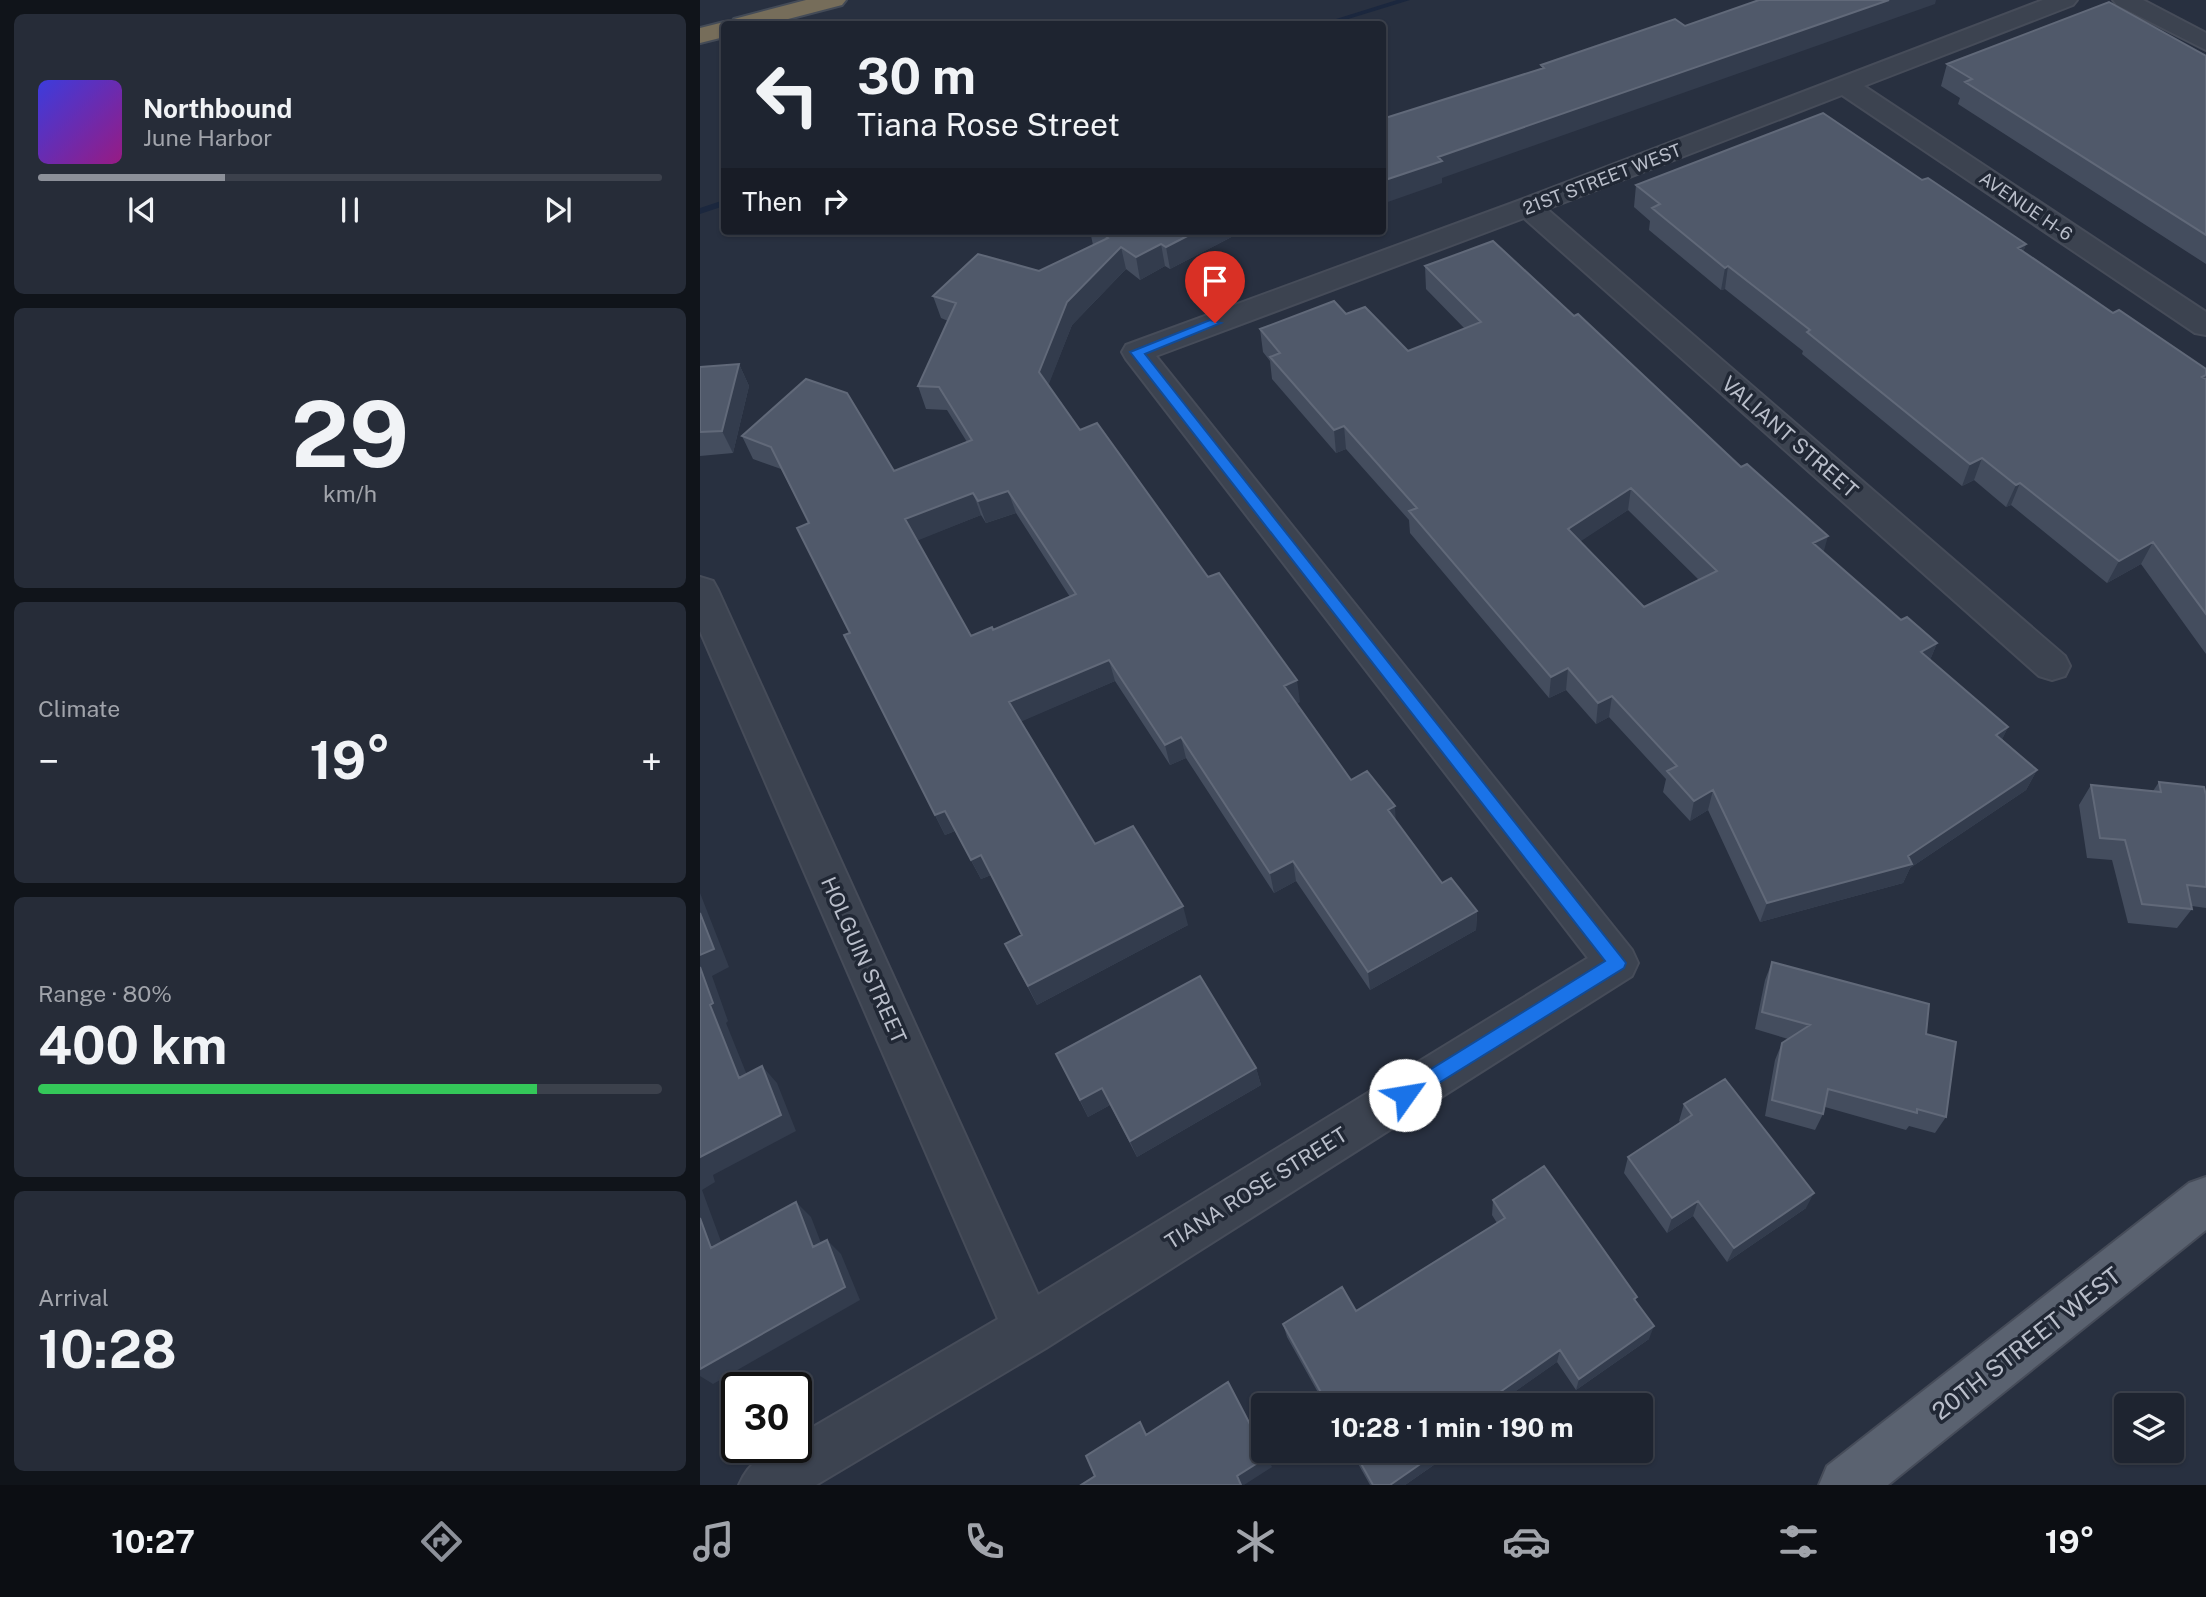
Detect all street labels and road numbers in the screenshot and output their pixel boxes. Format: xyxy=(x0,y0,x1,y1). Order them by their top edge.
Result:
street label: 21ST STREET WEST xyxy=(1520,139,1684,219)
street label: AVENUE H-6 xyxy=(1976,167,2076,245)
street label: VALIANT STREET xyxy=(1717,371,1863,503)
street label: HOLGUIN STREET xyxy=(816,873,912,1047)
street label: TIANA ROSE STREET xyxy=(1160,1122,1352,1254)
street label: 20TH STREET WEST xyxy=(1926,1261,2126,1425)

